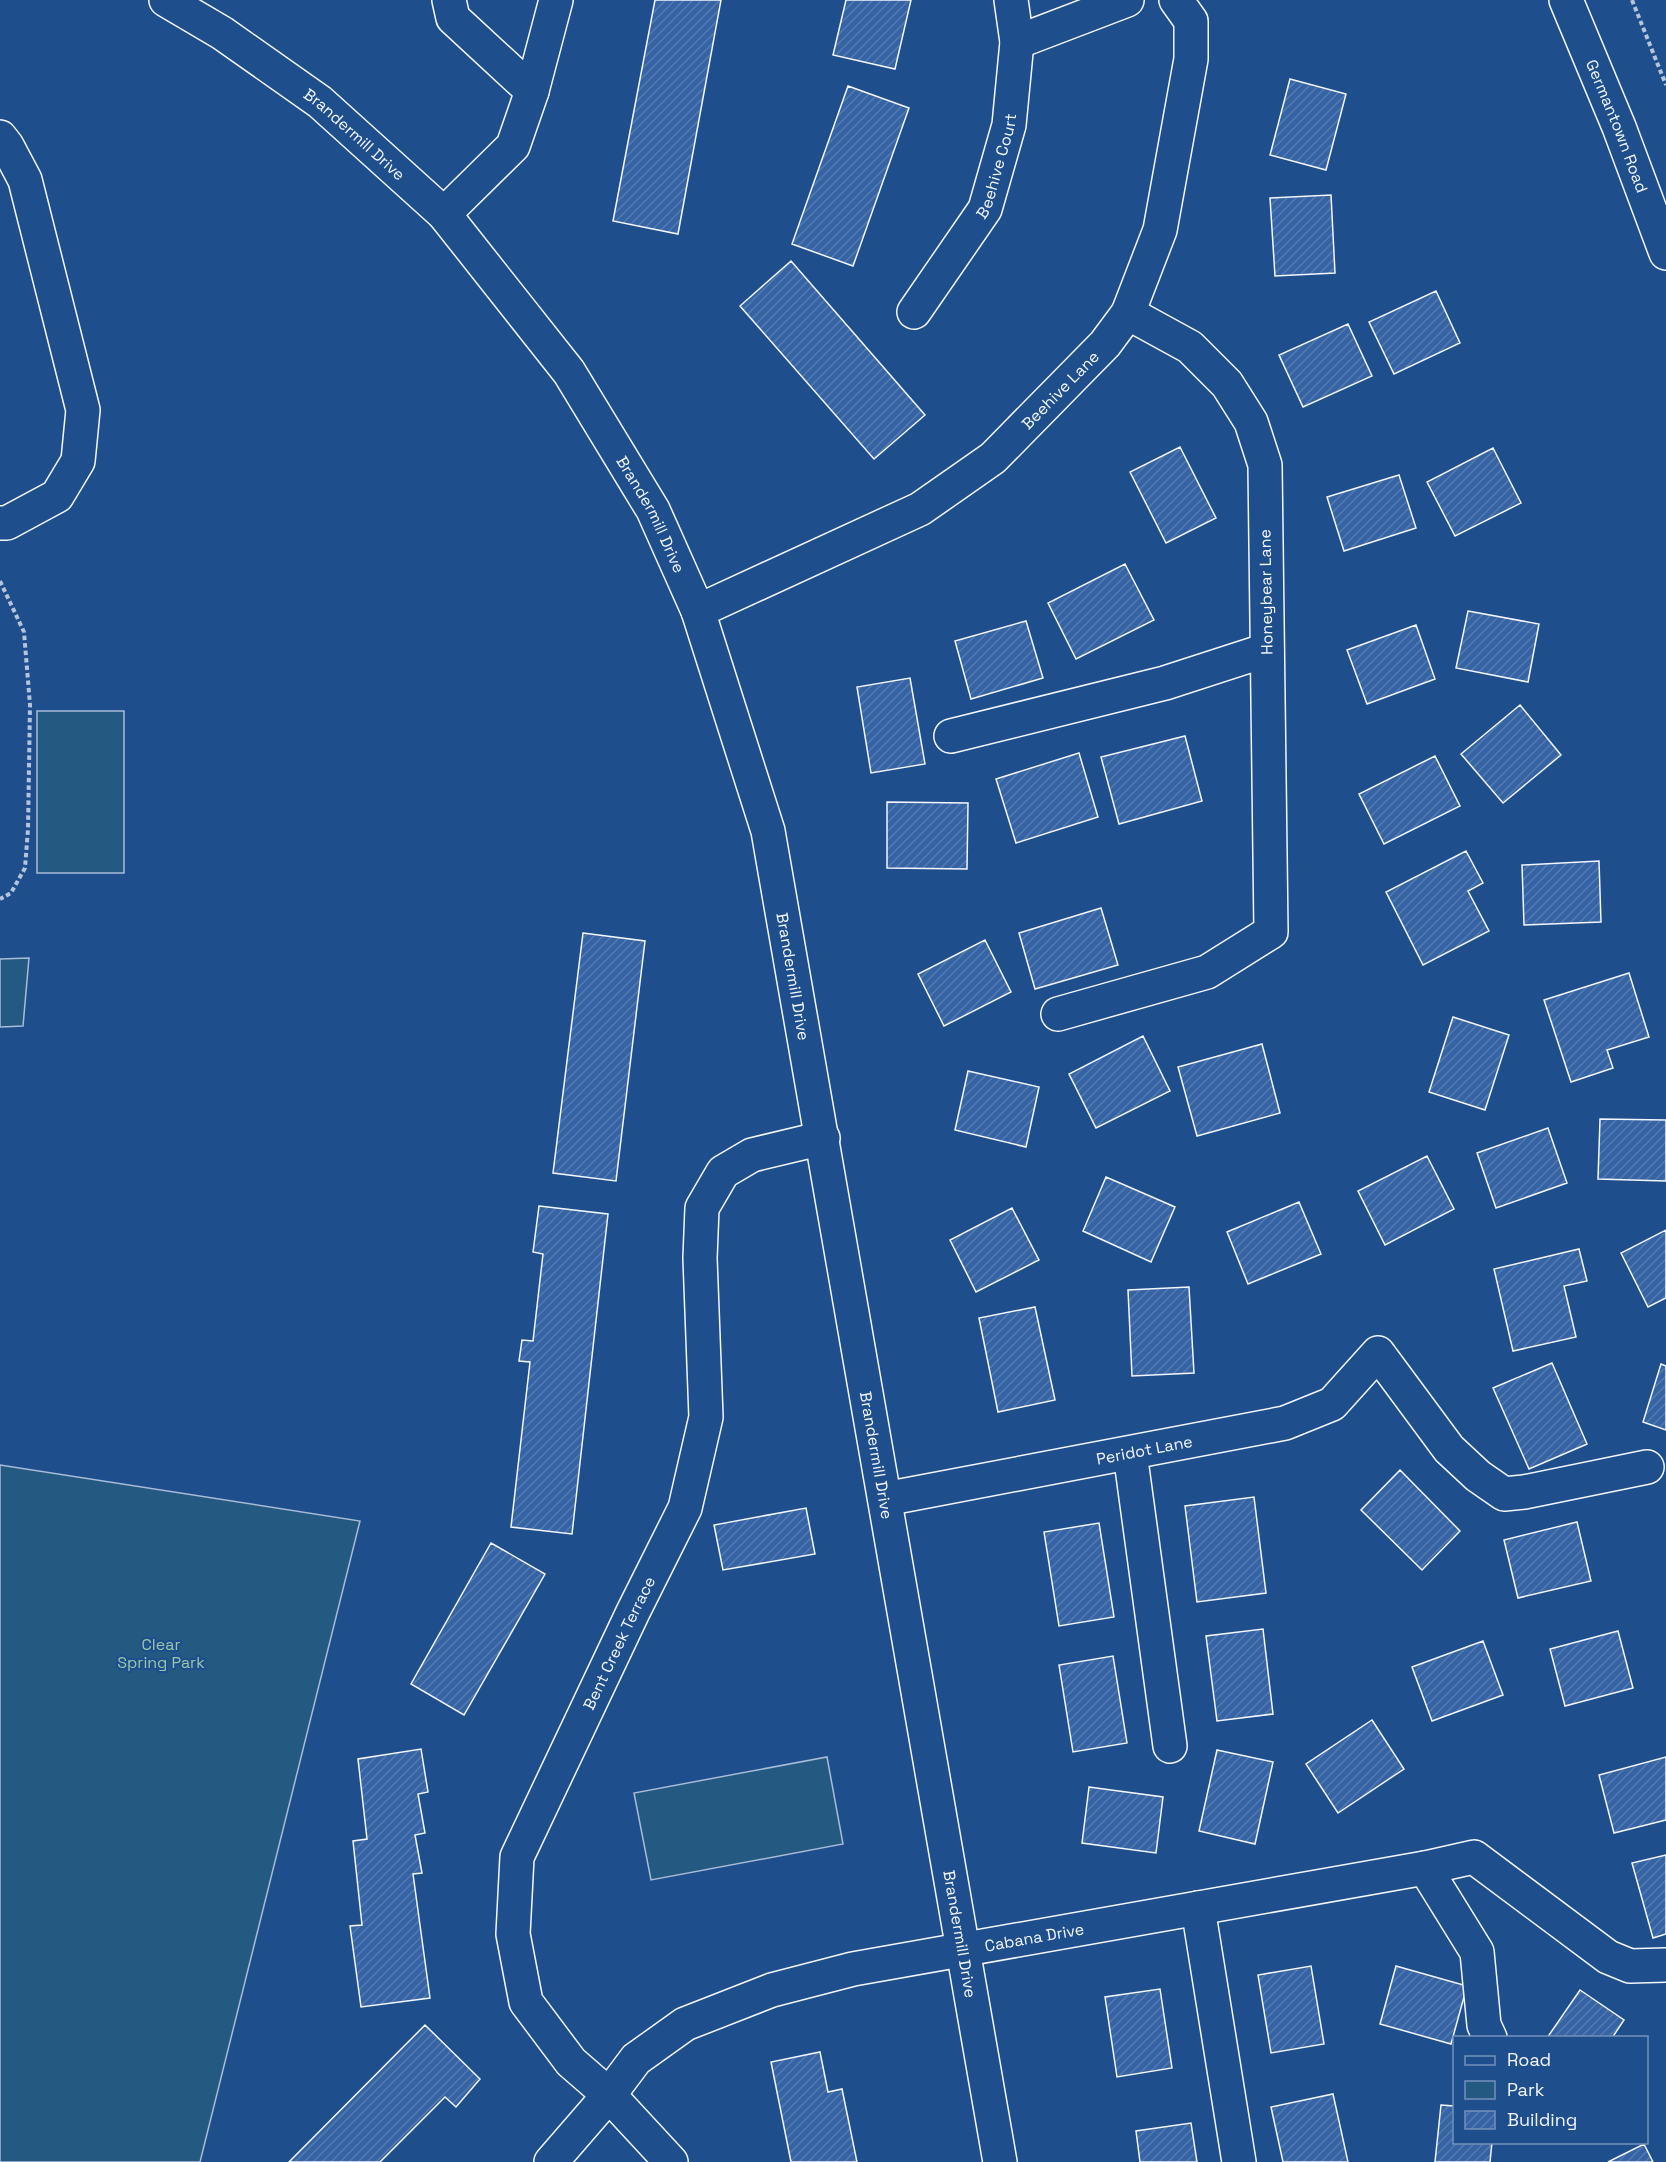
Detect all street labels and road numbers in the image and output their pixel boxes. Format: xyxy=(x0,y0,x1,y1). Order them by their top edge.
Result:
street label: Germantown Road xyxy=(1581,56,1653,195)
street label: Brandermill Drive xyxy=(300,83,410,185)
street label: Beehive Court xyxy=(971,112,1021,223)
street label: Beehive Lane xyxy=(1017,346,1103,434)
street label: Brandermill Drive xyxy=(612,452,690,576)
street label: Honeybear Lane xyxy=(1254,529,1278,655)
street label: Brandermill Drive xyxy=(772,911,815,1042)
street label: Brandermill Drive xyxy=(855,1390,898,1521)
street label: Peridot Lane xyxy=(1095,1430,1194,1469)
street label: Bent Creek Terrace xyxy=(578,1573,660,1713)
street label: Brandermill Drive xyxy=(939,1869,982,1999)
street label: Cabana Drive xyxy=(983,1918,1086,1956)

